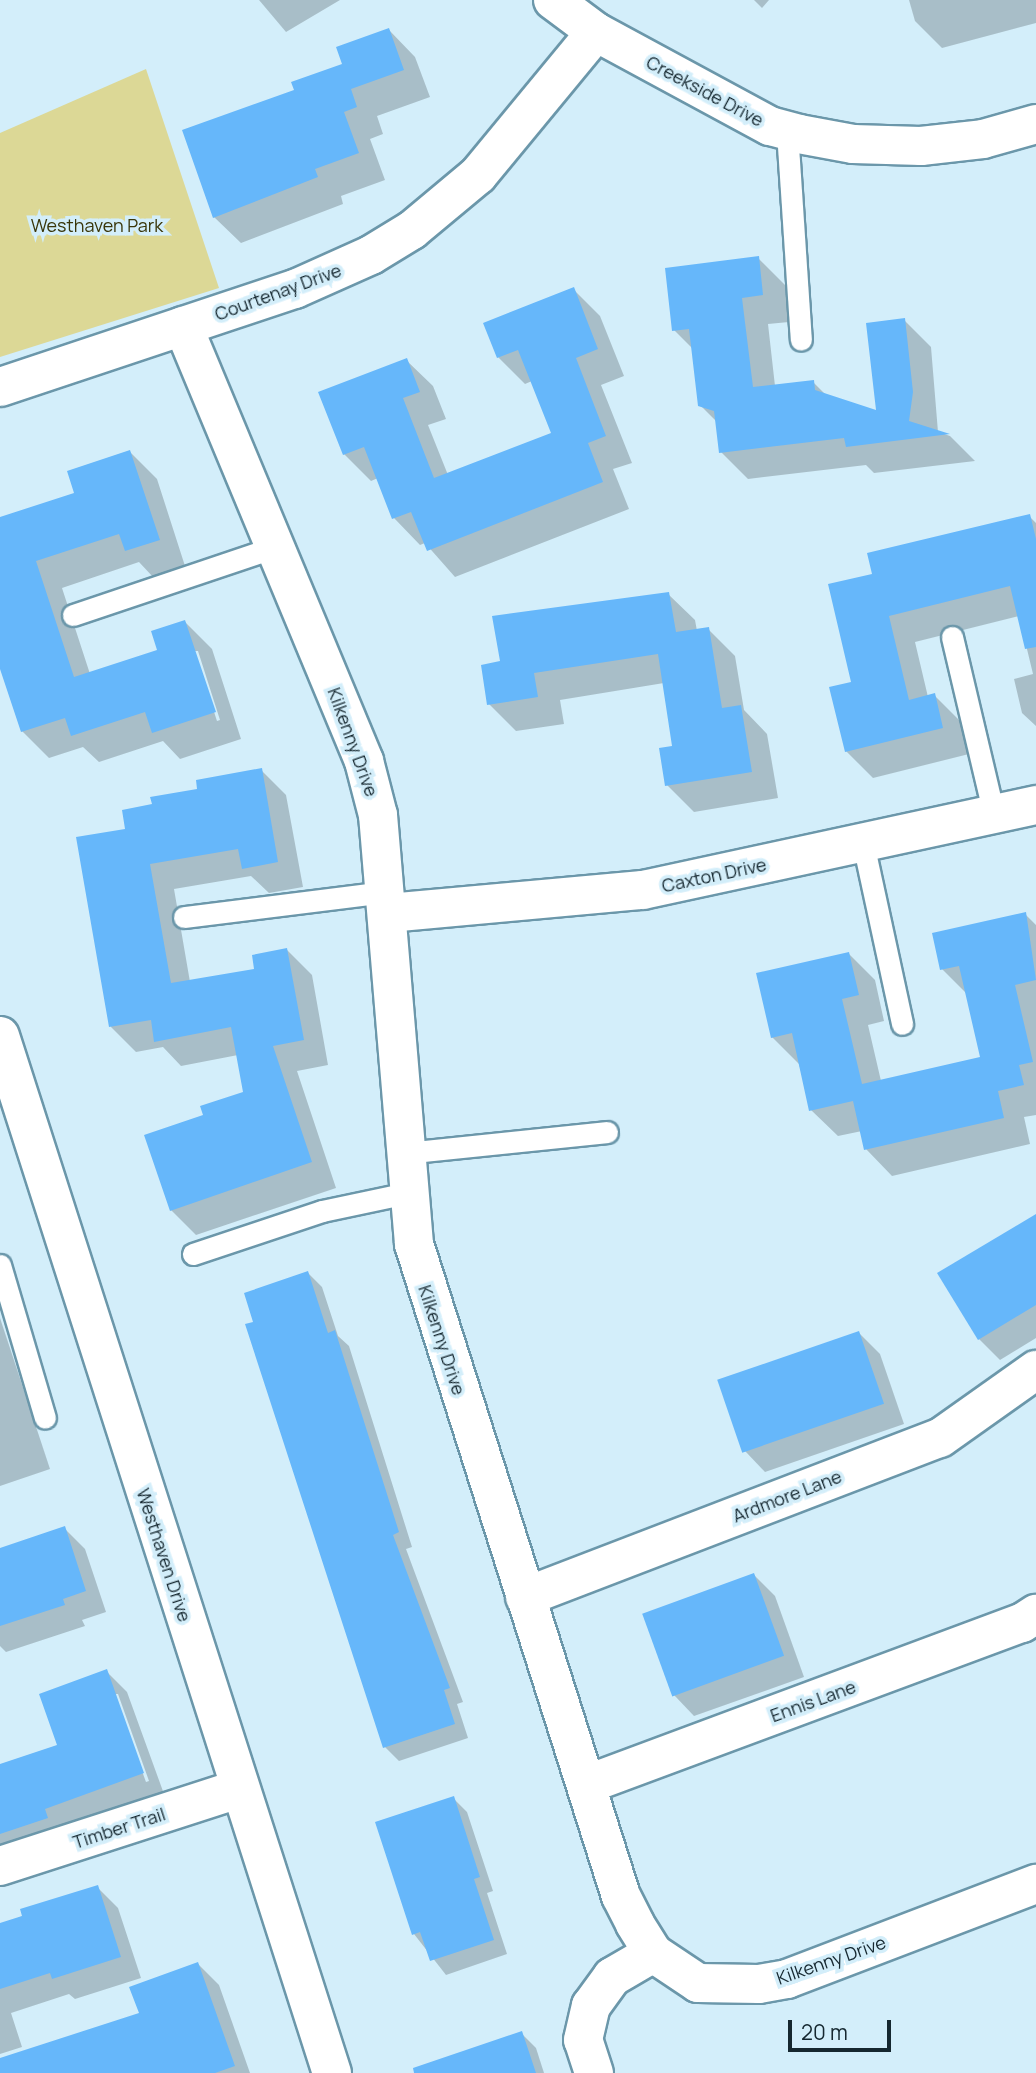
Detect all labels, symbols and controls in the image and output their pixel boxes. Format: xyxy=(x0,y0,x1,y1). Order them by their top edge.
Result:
street label: Creekside Drive xyxy=(643,51,767,131)
park label: Westhaven Park xyxy=(31,214,163,236)
street label: Courtenay Drive xyxy=(212,259,344,325)
street label: Kilkenny Drive xyxy=(323,685,383,799)
street label: Caxton Drive xyxy=(660,853,768,897)
street label: Kilkenny Drive xyxy=(414,1282,470,1398)
street label: Ardmore Lane xyxy=(729,1465,845,1527)
street label: Westhaven Drive xyxy=(132,1486,196,1624)
street label: Ennis Lane xyxy=(767,1676,859,1726)
street label: Timber Trail xyxy=(70,1803,168,1853)
street label: Kilkenny Drive xyxy=(773,1931,889,1989)
scale bar xyxy=(791,2007,894,2050)
text: 20 m xyxy=(801,2018,848,2046)

